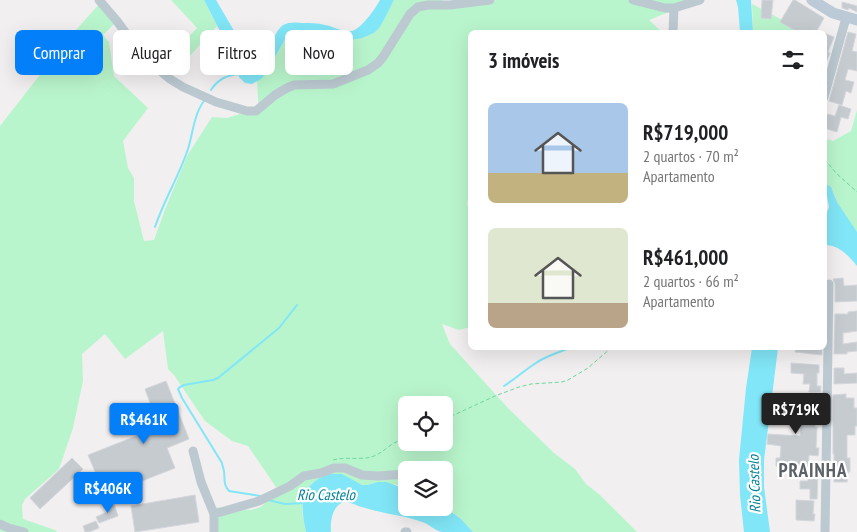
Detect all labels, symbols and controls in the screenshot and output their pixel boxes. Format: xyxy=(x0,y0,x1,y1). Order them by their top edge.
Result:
chip: Comprar xyxy=(15,30,103,75)
chip: Alugar xyxy=(113,30,190,75)
chip: Filtros xyxy=(200,30,275,75)
chip: Novo xyxy=(285,30,353,75)
icon: filters xyxy=(779,46,807,74)
text: 3 imóveis xyxy=(488,47,559,74)
text: R$719,000 xyxy=(643,119,728,146)
icon: home xyxy=(528,123,588,183)
text: 2 quartos · 70 m² xyxy=(643,146,739,166)
text: Apartamento xyxy=(643,166,715,186)
text: R$461,000 xyxy=(643,244,728,271)
icon: home xyxy=(528,248,588,308)
text: 2 quartos · 66 m² xyxy=(643,271,739,291)
text: Apartamento xyxy=(643,291,715,311)
pin: R$719K xyxy=(755,392,837,435)
map controls xyxy=(398,396,453,516)
button: locate xyxy=(398,396,453,451)
text: R$719K xyxy=(773,399,819,419)
pin: R$461K xyxy=(103,402,185,445)
text: R$461K xyxy=(121,409,167,429)
water label: Rio Castelo xyxy=(743,453,765,513)
district label: PRAINHA xyxy=(779,458,847,482)
button: layers xyxy=(398,461,453,516)
pin: R$406K xyxy=(67,472,149,514)
text: R$406K xyxy=(85,478,131,498)
water label: Rio Castelo xyxy=(297,485,357,504)

